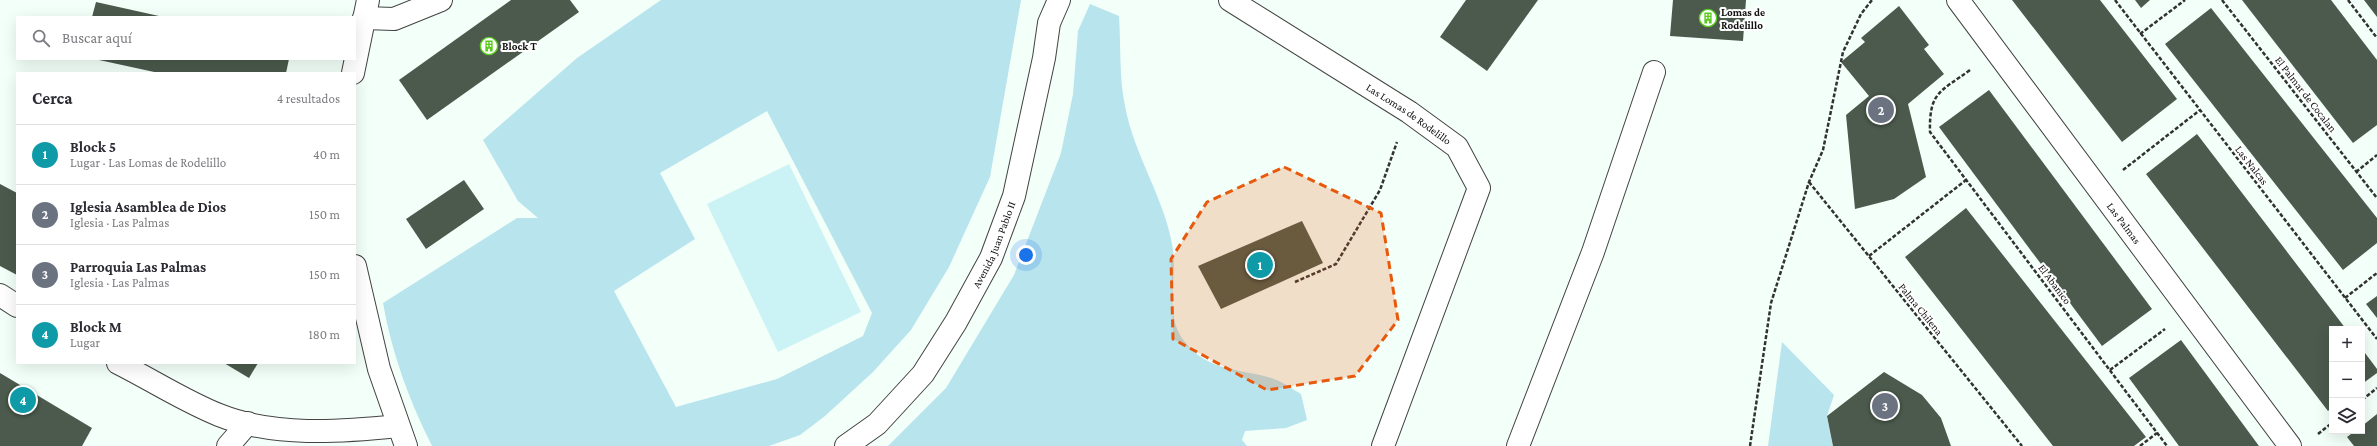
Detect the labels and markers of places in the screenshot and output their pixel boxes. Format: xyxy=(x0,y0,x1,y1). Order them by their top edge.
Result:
place label: Lomas de Rodelillo xyxy=(1721,6,1765,31)
building icon: Lomas de Rodelillo xyxy=(1698,8,1718,28)
building icon: Block T xyxy=(479,36,499,56)
place label: Block T xyxy=(502,40,537,52)
pin: 2 xyxy=(1868,95,1894,125)
pin: 1 xyxy=(1247,250,1273,280)
pin: 4 xyxy=(10,385,36,415)
pin: 3 xyxy=(1872,391,1898,421)

